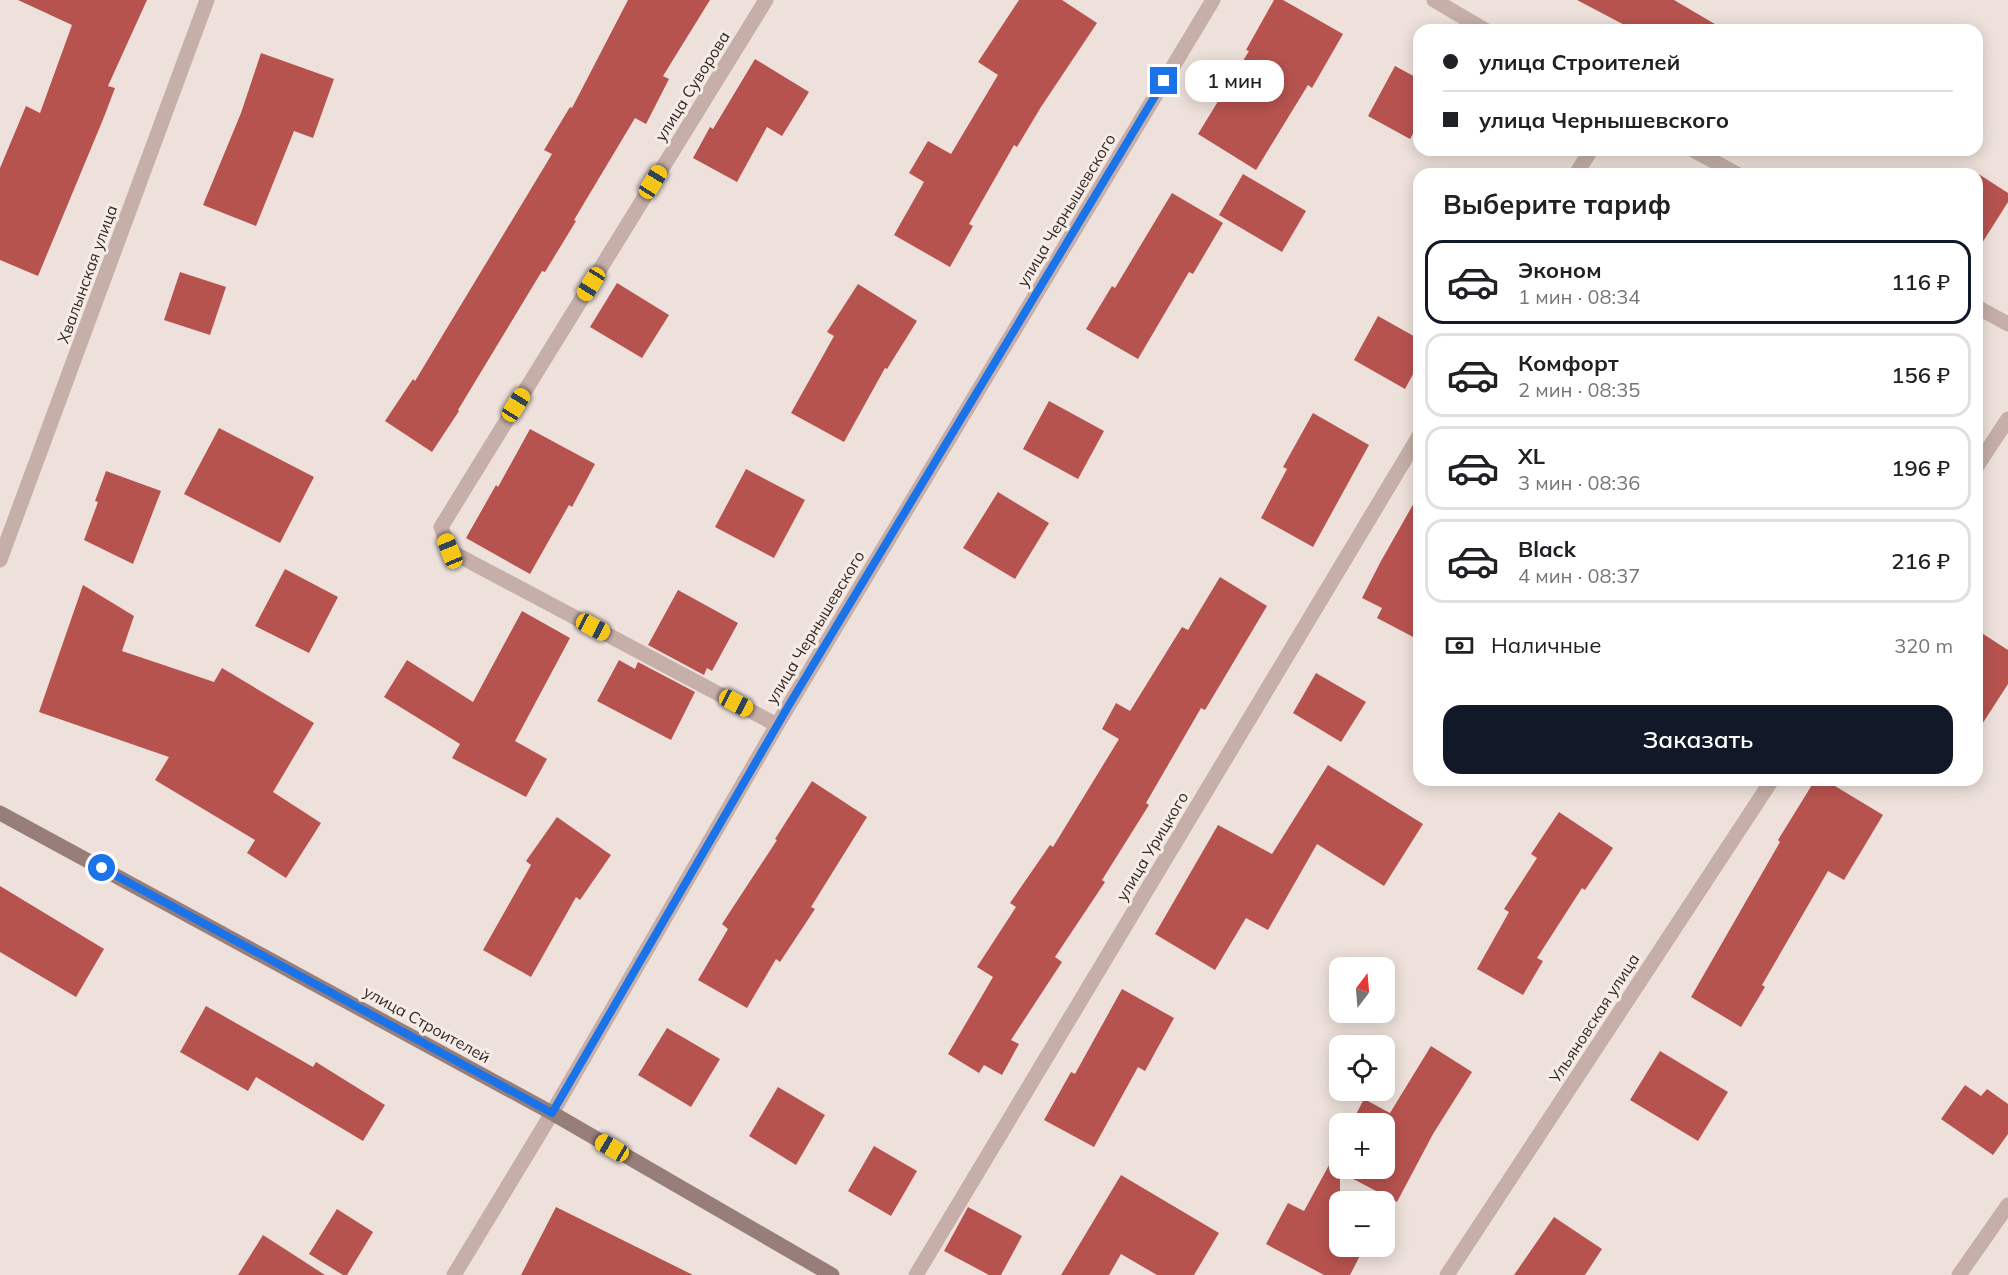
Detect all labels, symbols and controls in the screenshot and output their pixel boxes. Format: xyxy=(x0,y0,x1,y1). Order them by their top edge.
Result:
street label: улица Суворова xyxy=(650,27,734,145)
text: улица Строителей xyxy=(1479,48,1680,76)
callout: 1 мин xyxy=(1185,60,1284,102)
route end xyxy=(1150,67,1177,94)
text: 1 мин xyxy=(1207,68,1262,93)
text: улица Чернышевского xyxy=(1479,106,1729,134)
street label: улица Чернышевского xyxy=(1012,130,1120,290)
car xyxy=(636,162,670,202)
text: Выберите тариф xyxy=(1443,187,1671,221)
street label: Хвалынская улица xyxy=(53,202,121,346)
icon: car xyxy=(1446,255,1500,309)
text: Эконом xyxy=(1518,256,1602,284)
car xyxy=(574,264,608,304)
text: 116 ₽ xyxy=(1891,268,1950,296)
text: 1 мин · 08:34 xyxy=(1518,284,1640,309)
icon: car xyxy=(1446,348,1500,402)
text: Комфорт xyxy=(1518,349,1619,377)
text: 156 ₽ xyxy=(1891,361,1950,389)
text: 2 мин · 08:35 xyxy=(1518,377,1640,402)
car xyxy=(499,385,533,425)
icon: car xyxy=(1446,441,1500,495)
text: XL xyxy=(1518,442,1545,470)
text: 196 ₽ xyxy=(1891,454,1950,482)
text: 3 мин · 08:36 xyxy=(1518,470,1640,495)
car xyxy=(435,531,465,571)
icon: car xyxy=(1446,534,1500,588)
text: Black xyxy=(1518,535,1576,563)
street label: улица Чернышевского xyxy=(761,547,869,707)
text: 216 ₽ xyxy=(1891,547,1950,575)
text: 4 мин · 08:37 xyxy=(1518,563,1640,588)
car xyxy=(573,611,613,643)
icon: cash xyxy=(1443,629,1476,662)
text: Наличные xyxy=(1491,631,1601,659)
text: 320 m xyxy=(1894,633,1953,658)
car xyxy=(716,687,756,719)
button: Заказать xyxy=(1443,705,1953,774)
street label: улица Урицкого xyxy=(1111,788,1193,904)
route start xyxy=(88,854,115,881)
street label: Ульяновская улица xyxy=(1544,950,1643,1087)
north arrow xyxy=(1329,957,1395,1023)
map controls xyxy=(1329,957,1395,1257)
street label: улица Строителей xyxy=(360,981,494,1067)
button: locate xyxy=(1329,1035,1395,1101)
button: + xyxy=(1329,1113,1395,1179)
car xyxy=(592,1131,632,1165)
button: − xyxy=(1329,1191,1395,1257)

